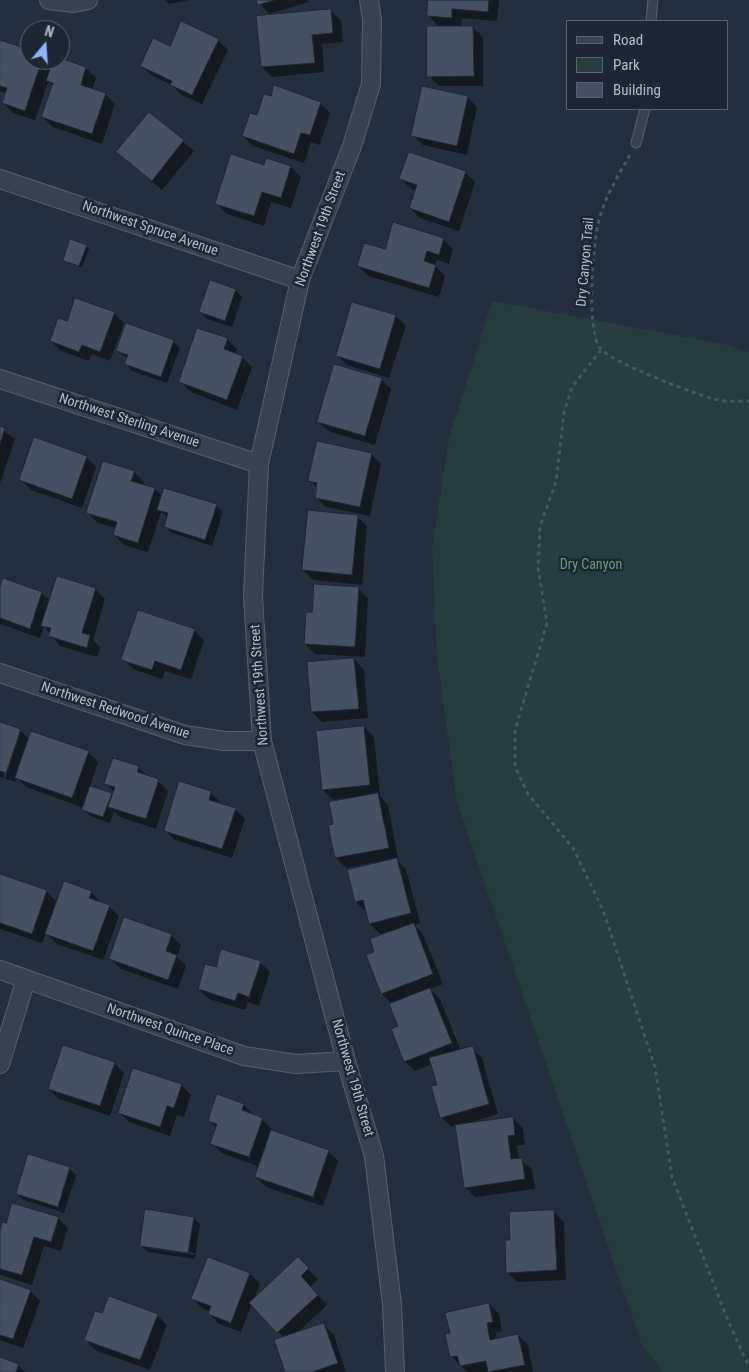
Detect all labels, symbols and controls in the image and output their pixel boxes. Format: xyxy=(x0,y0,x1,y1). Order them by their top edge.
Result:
north arrow xyxy=(20,20,70,70)
legend xyxy=(566,20,729,110)
text: N xyxy=(43,23,56,41)
text: Road xyxy=(613,31,643,49)
text: Park xyxy=(613,56,640,74)
text: Building xyxy=(613,81,661,99)
street label: Northwest 19th Street xyxy=(292,169,350,289)
street label: Northwest Spruce Avenue xyxy=(80,198,220,260)
street label: Dry Canyon Trail xyxy=(574,217,598,307)
street label: Northwest Sterling Avenue xyxy=(57,390,201,452)
park label: Dry Canyon xyxy=(560,557,622,573)
street label: Northwest 19th Street xyxy=(247,624,273,746)
street label: Northwest Redwood Avenue xyxy=(39,679,191,743)
street label: Northwest Quince Place xyxy=(105,1000,235,1060)
street label: Northwest 19th Street xyxy=(327,1017,377,1139)

